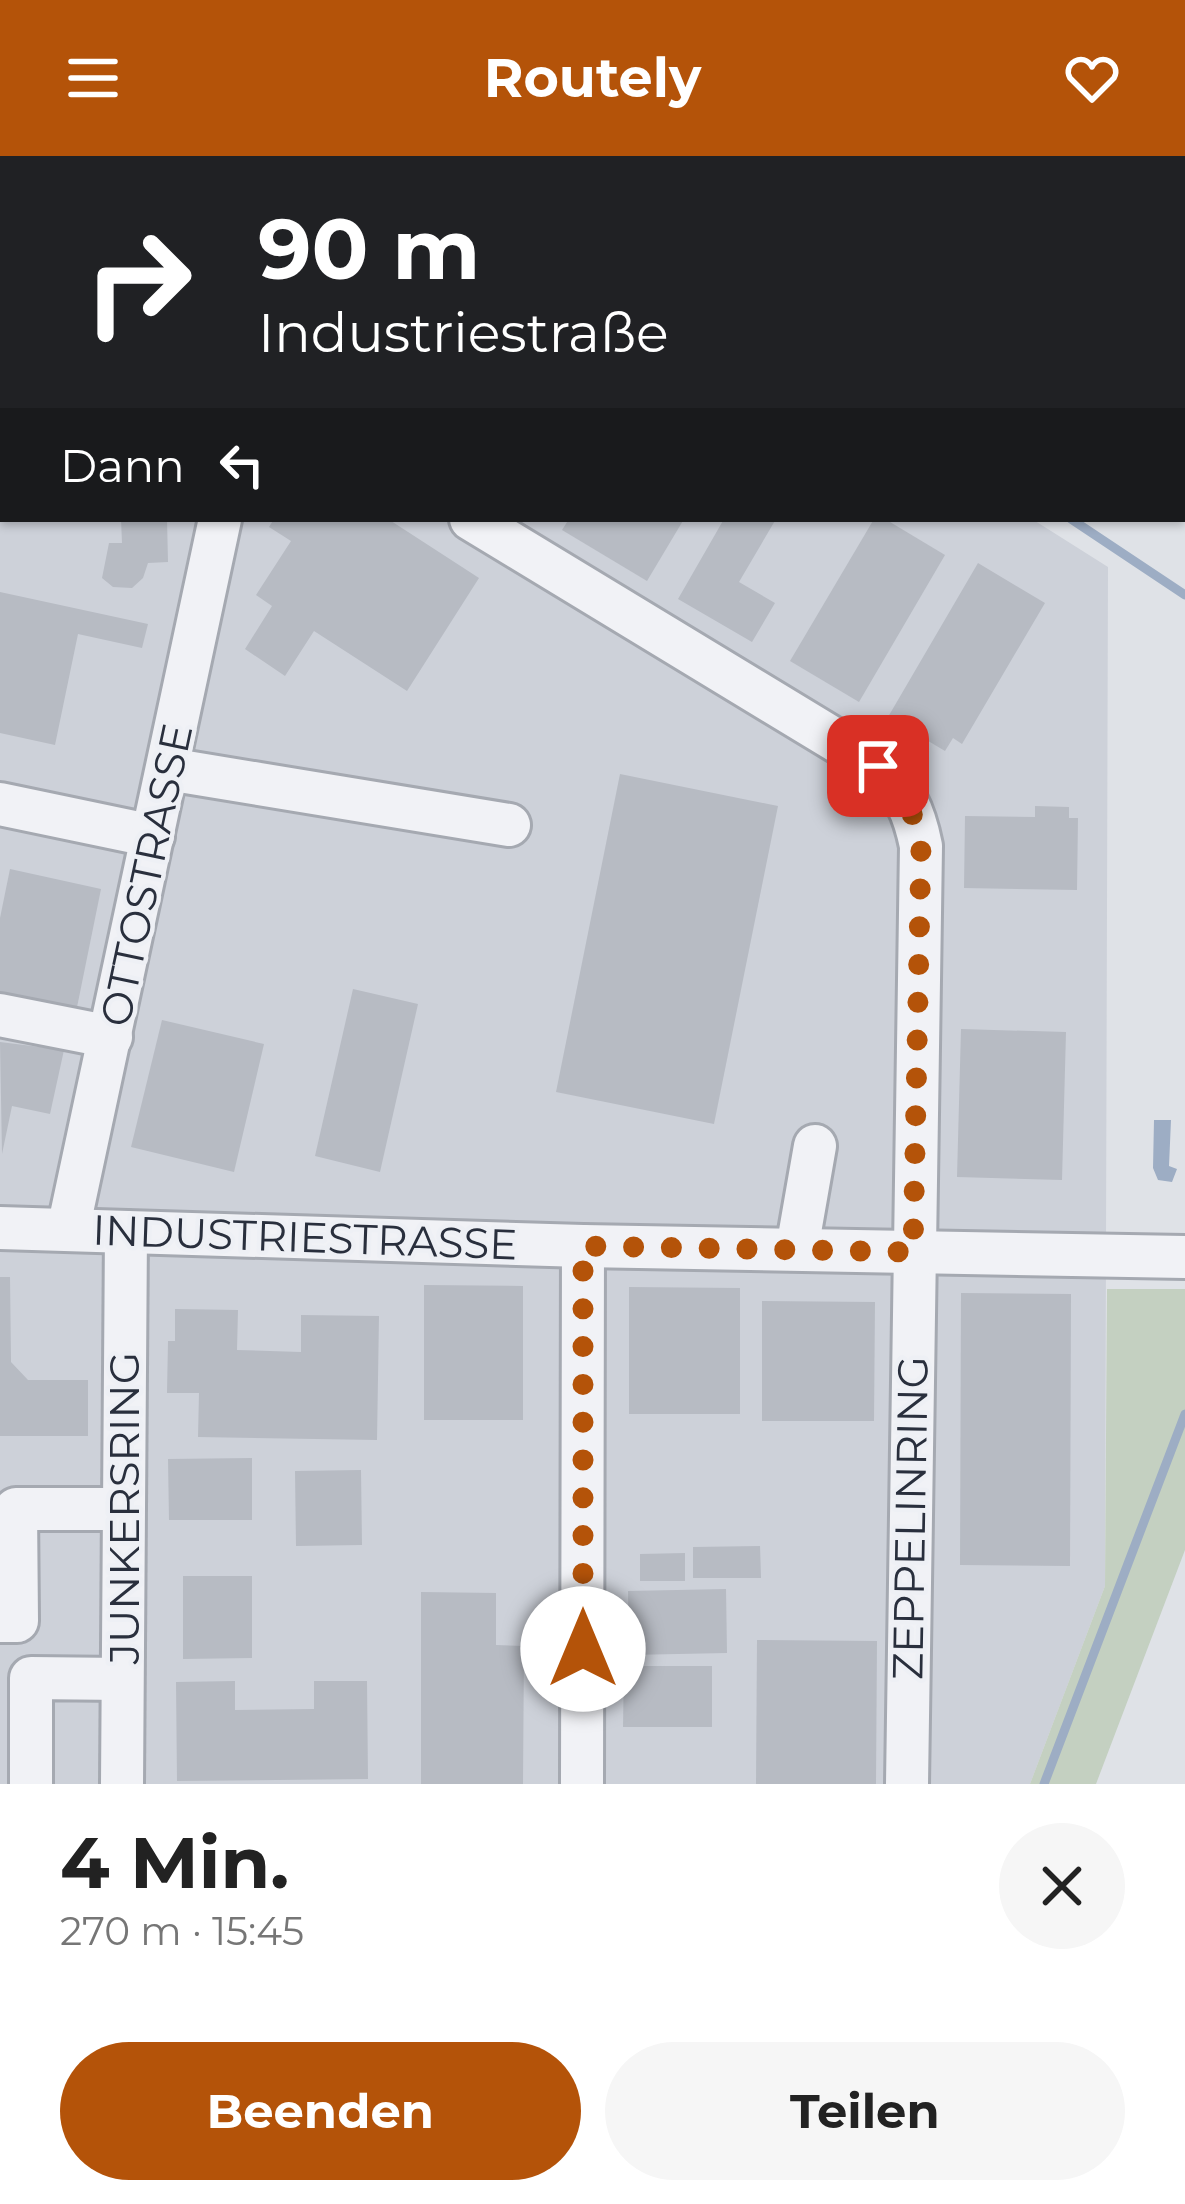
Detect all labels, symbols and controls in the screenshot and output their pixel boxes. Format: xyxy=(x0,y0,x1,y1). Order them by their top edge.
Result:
icon: menu xyxy=(60,45,126,111)
text: Routely xyxy=(484,45,701,111)
icon: heart xyxy=(1059,45,1125,111)
text: 90 m xyxy=(258,198,480,300)
icon: right xyxy=(60,204,216,360)
text: Industriestraße xyxy=(258,300,669,366)
icon: left xyxy=(209,432,275,498)
text: Dann xyxy=(60,438,185,493)
pin xyxy=(827,715,929,817)
street label: OTTOSTRASSE xyxy=(89,719,203,1031)
icon: arrive xyxy=(845,733,911,799)
street label: INDUSTRIESTRASSE xyxy=(92,1204,518,1270)
street label: JUNKERSRING xyxy=(98,1352,150,1665)
street label: ZEPPELINRING xyxy=(881,1355,939,1681)
position arrow xyxy=(520,1586,646,1712)
text: 4 Min. xyxy=(60,1818,289,1906)
button: close xyxy=(999,1823,1125,1949)
text: 270 m · 15:45 xyxy=(60,1907,304,1955)
button: Beenden xyxy=(60,2042,581,2180)
button: Teilen xyxy=(605,2042,1125,2180)

